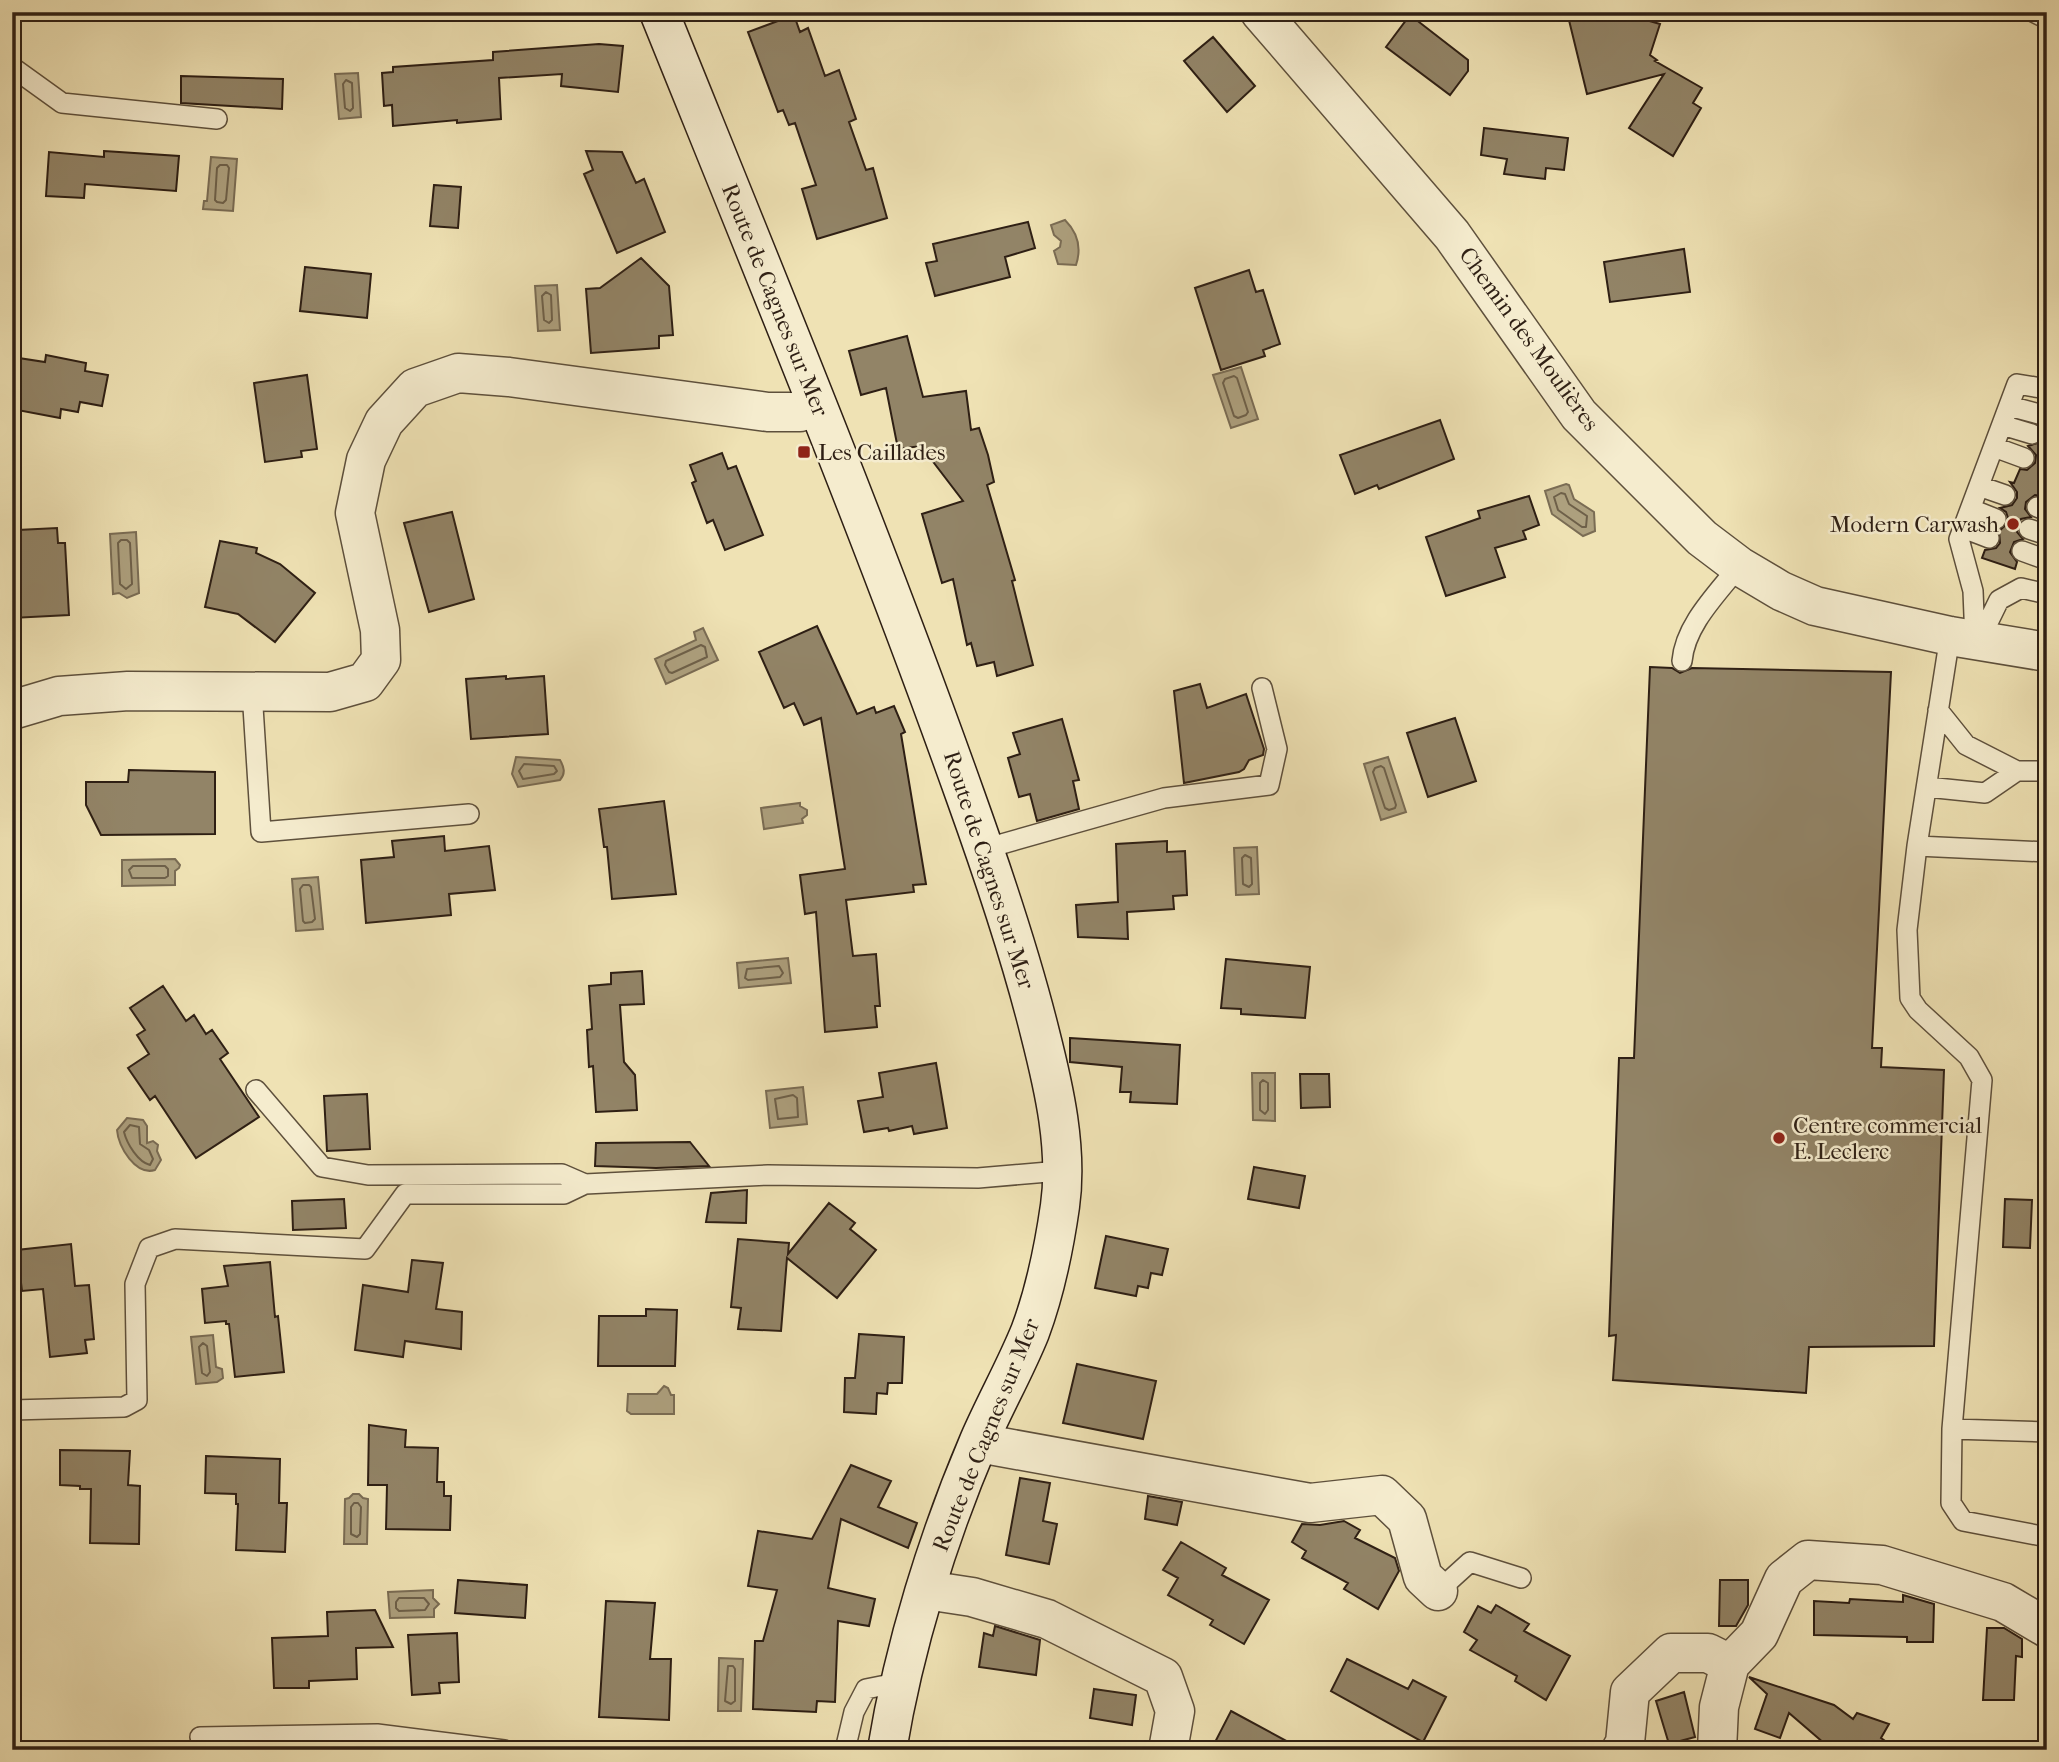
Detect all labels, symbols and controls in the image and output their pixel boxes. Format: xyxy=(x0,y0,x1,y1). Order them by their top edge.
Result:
street label: Route de Cagnes sur Mer xyxy=(716,180,834,421)
street label: Chemin des Moulières xyxy=(1453,242,1605,436)
place label: Les Caillades xyxy=(818,439,945,466)
marker: Les Caillades xyxy=(796,444,812,460)
place label: Modern Carwash xyxy=(1830,511,1999,538)
marker: Modern Carwash xyxy=(2005,516,2021,532)
street label: Route de Cagnes sur Mer xyxy=(938,747,1040,993)
place label: Centre commercial E. Leclerc xyxy=(1793,1112,1983,1165)
marker: Centre commercial E. Leclerc xyxy=(1771,1130,1787,1146)
street label: Route de Cagnes sur Mer xyxy=(927,1314,1045,1555)

